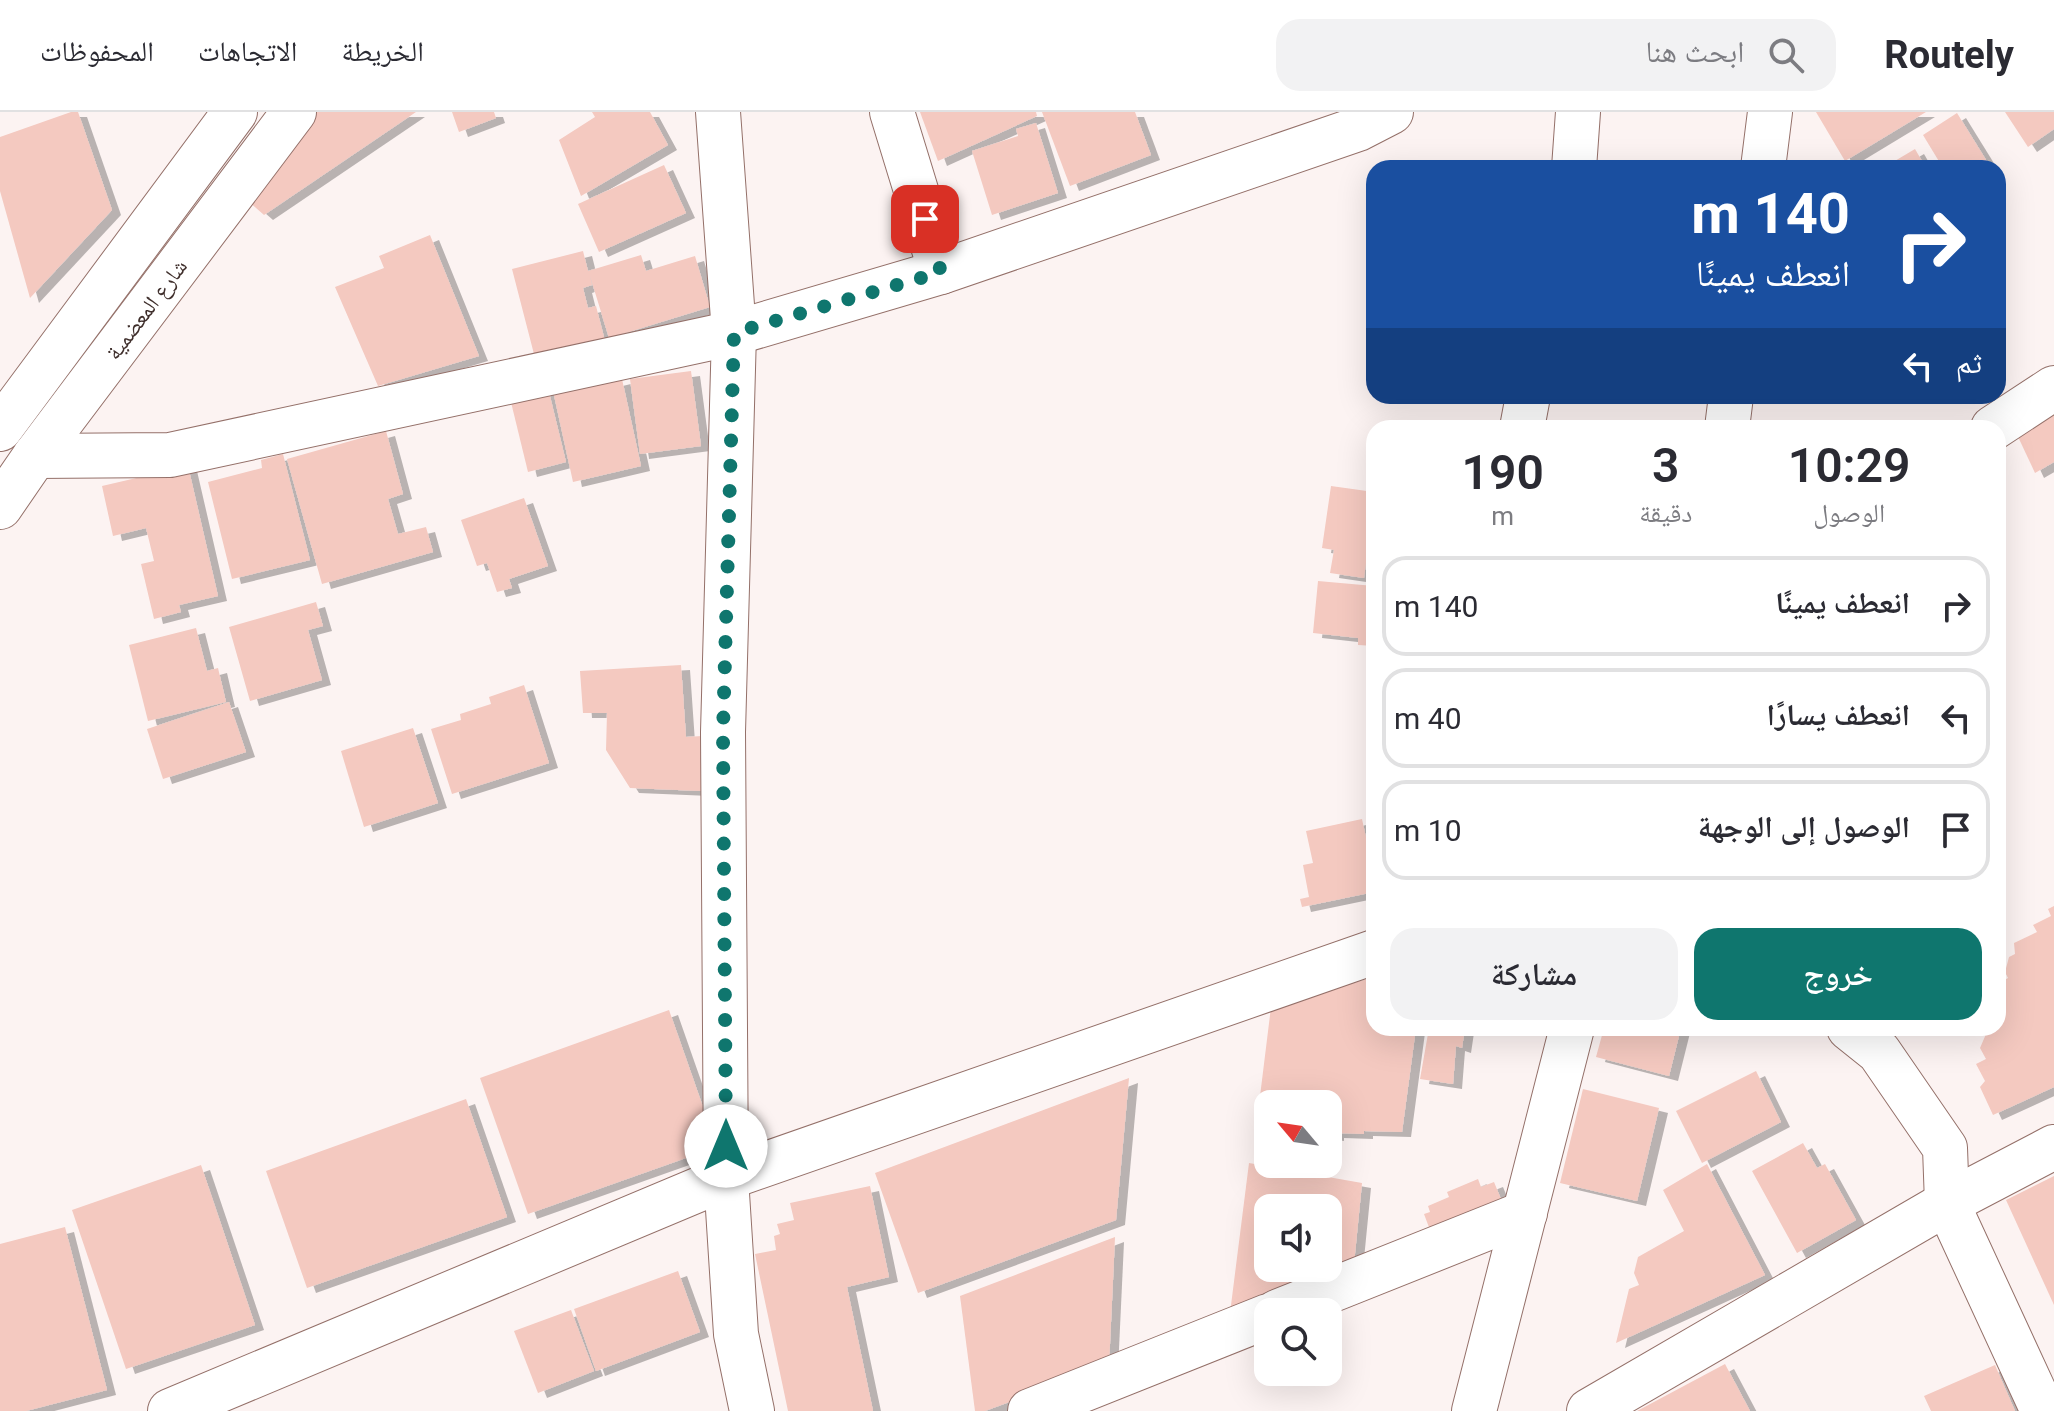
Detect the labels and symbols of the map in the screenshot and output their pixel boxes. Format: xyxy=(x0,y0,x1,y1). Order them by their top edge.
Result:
pin xyxy=(891,185,959,253)
street label: شارع المعضمية xyxy=(100,254,193,365)
north arrow xyxy=(1254,1090,1342,1178)
position arrow xyxy=(684,1104,768,1188)

